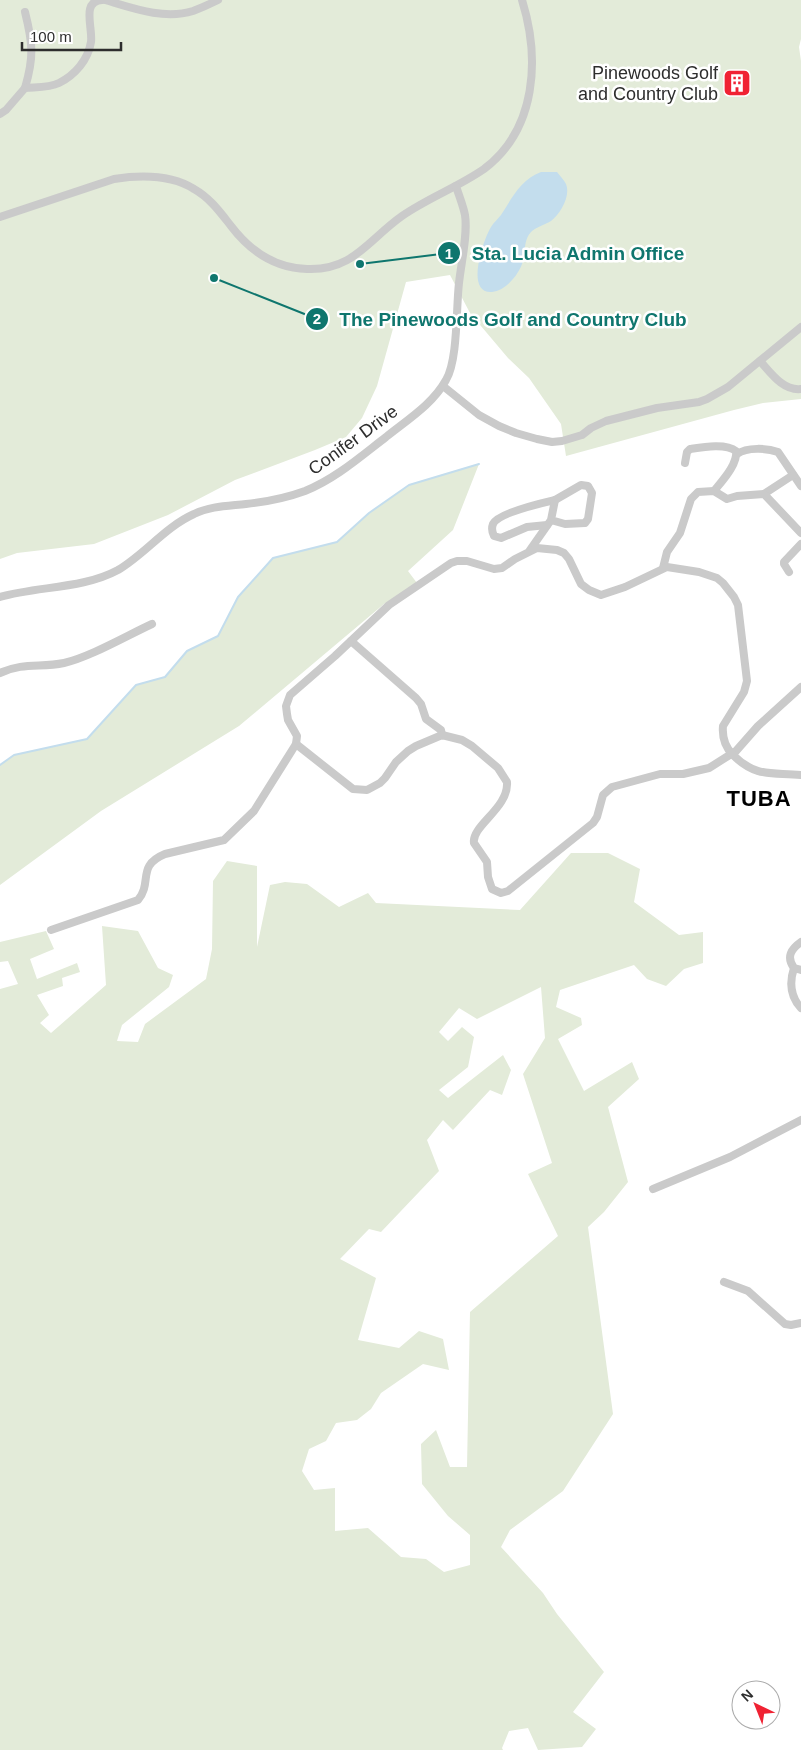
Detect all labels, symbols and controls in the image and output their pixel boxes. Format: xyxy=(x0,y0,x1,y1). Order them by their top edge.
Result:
scale bar xyxy=(22,20,121,52)
text: 100 m xyxy=(30,28,72,45)
place label: Pinewoods Golf and Country Club xyxy=(578,63,719,104)
building icon: Pinewoods Golf and Country Club xyxy=(722,68,752,98)
callout: Sta. Lucia Admin Office xyxy=(437,236,695,270)
text: Sta. Lucia Admin Office xyxy=(472,243,684,264)
text: 1 xyxy=(445,245,453,262)
callout: The Pinewoods Golf and Country Club xyxy=(304,302,697,336)
text: The Pinewoods Golf and Country Club xyxy=(339,309,687,330)
text: 2 xyxy=(313,310,321,327)
street label: Conifer Drive xyxy=(305,401,401,479)
district label: TUBA xyxy=(726,786,792,811)
north arrow xyxy=(731,1680,781,1730)
text: N xyxy=(738,1686,756,1705)

